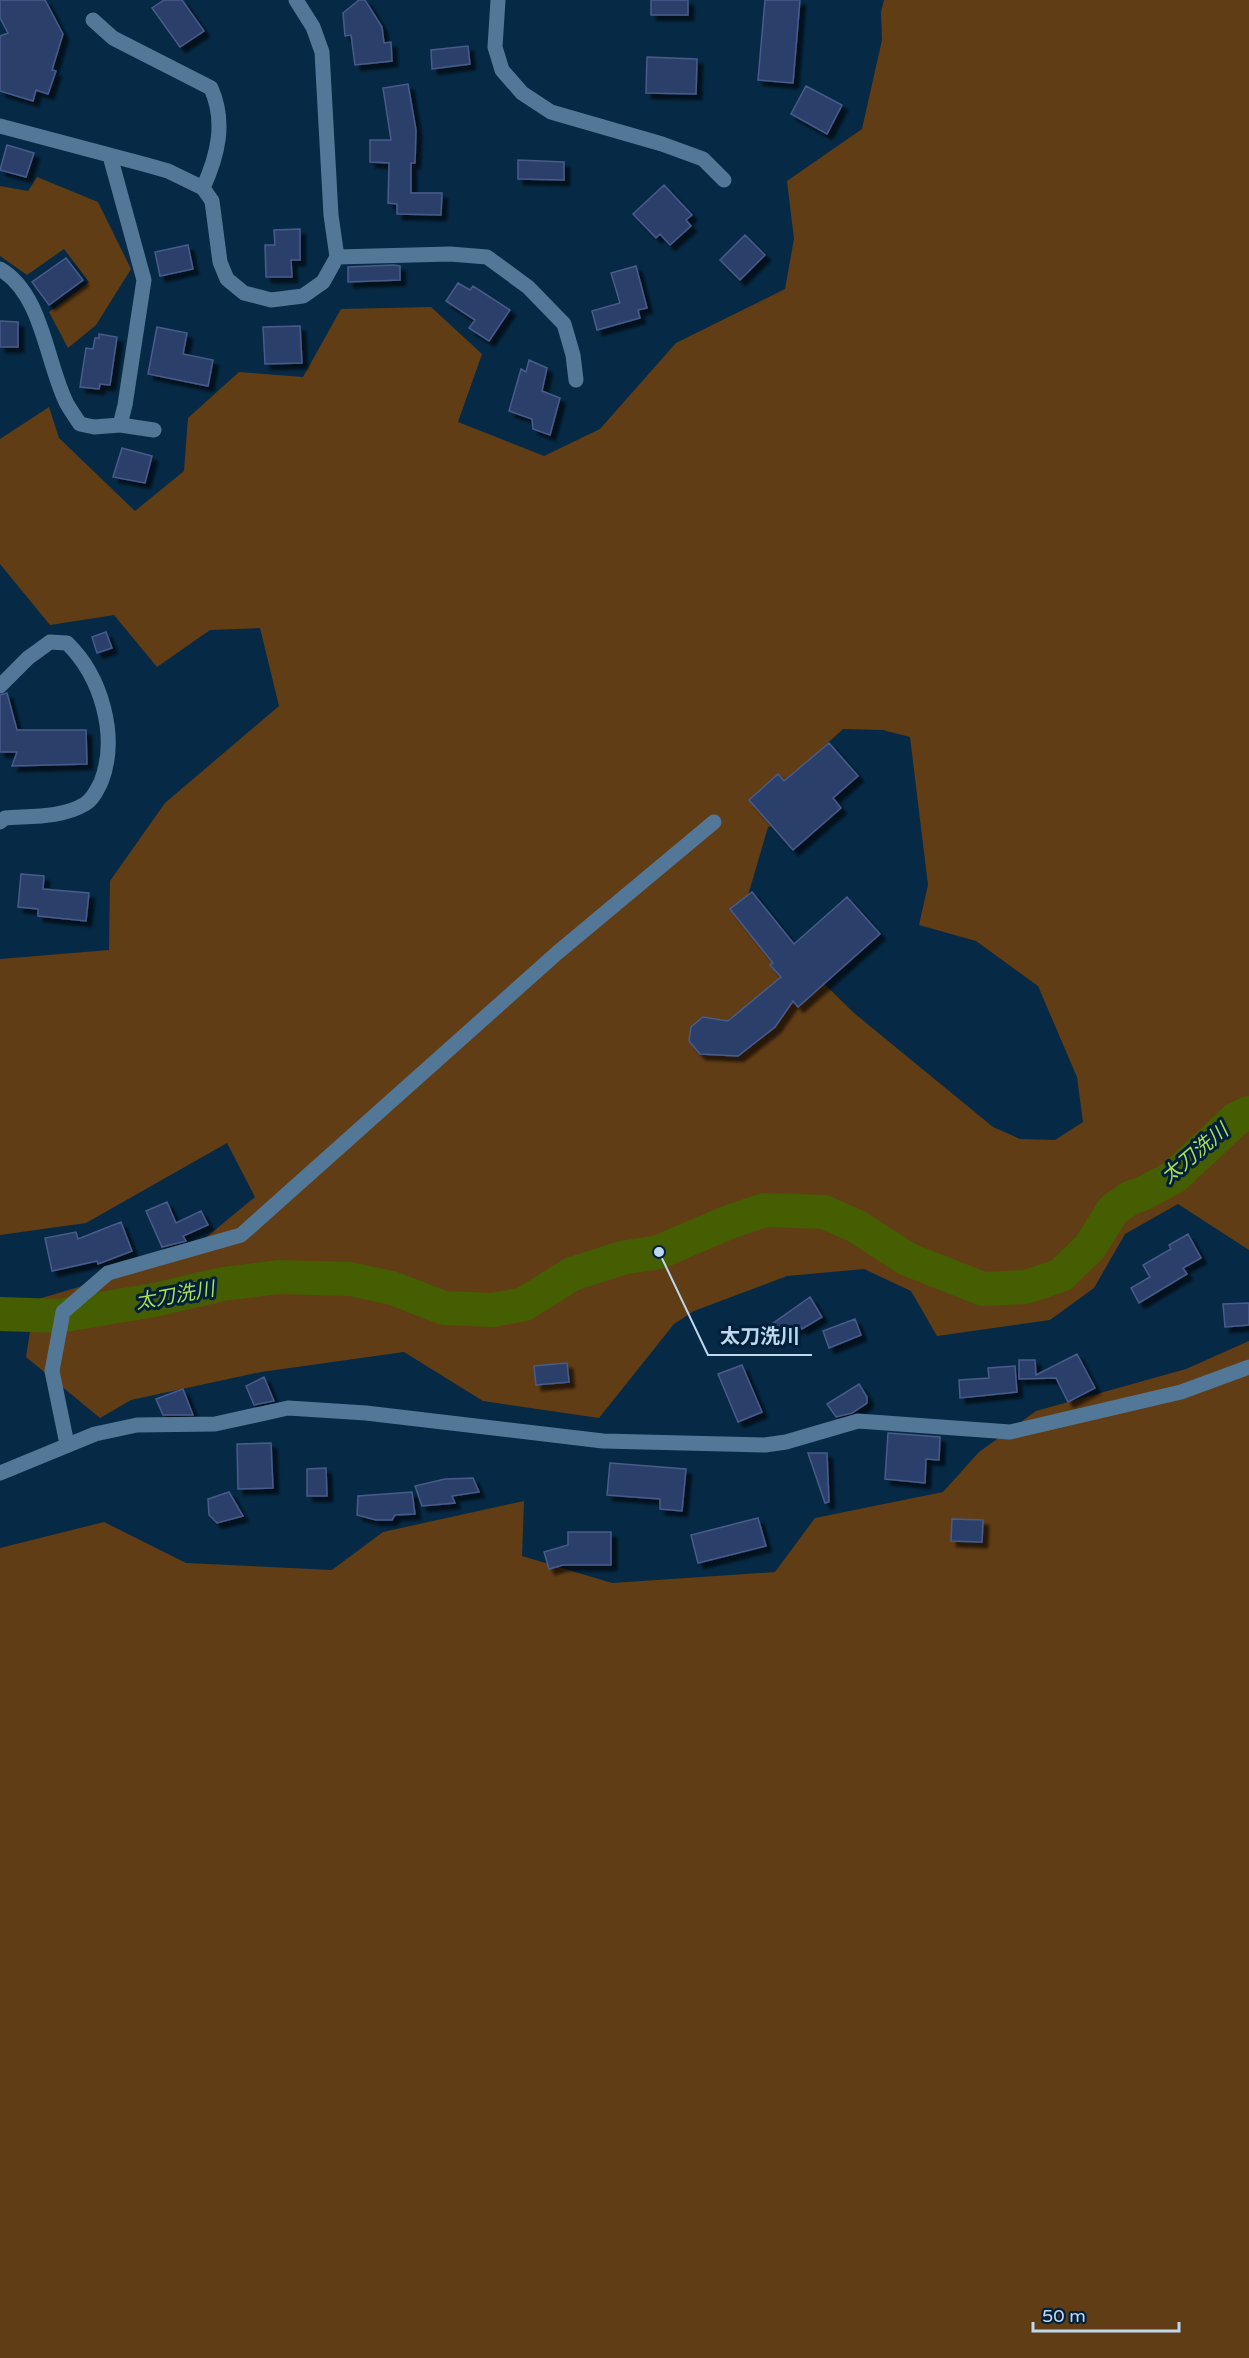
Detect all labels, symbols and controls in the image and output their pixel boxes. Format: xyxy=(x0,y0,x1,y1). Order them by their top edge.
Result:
water label: 太刀洗川 xyxy=(1157,1118,1235,1189)
water label: 太刀洗川 xyxy=(134,1277,218,1315)
callout: 太刀洗川 xyxy=(708,1317,812,1355)
text: 太刀洗川 xyxy=(720,1325,800,1349)
scale bar xyxy=(1033,2295,1178,2333)
text: 50 m xyxy=(1042,2305,1086,2327)

